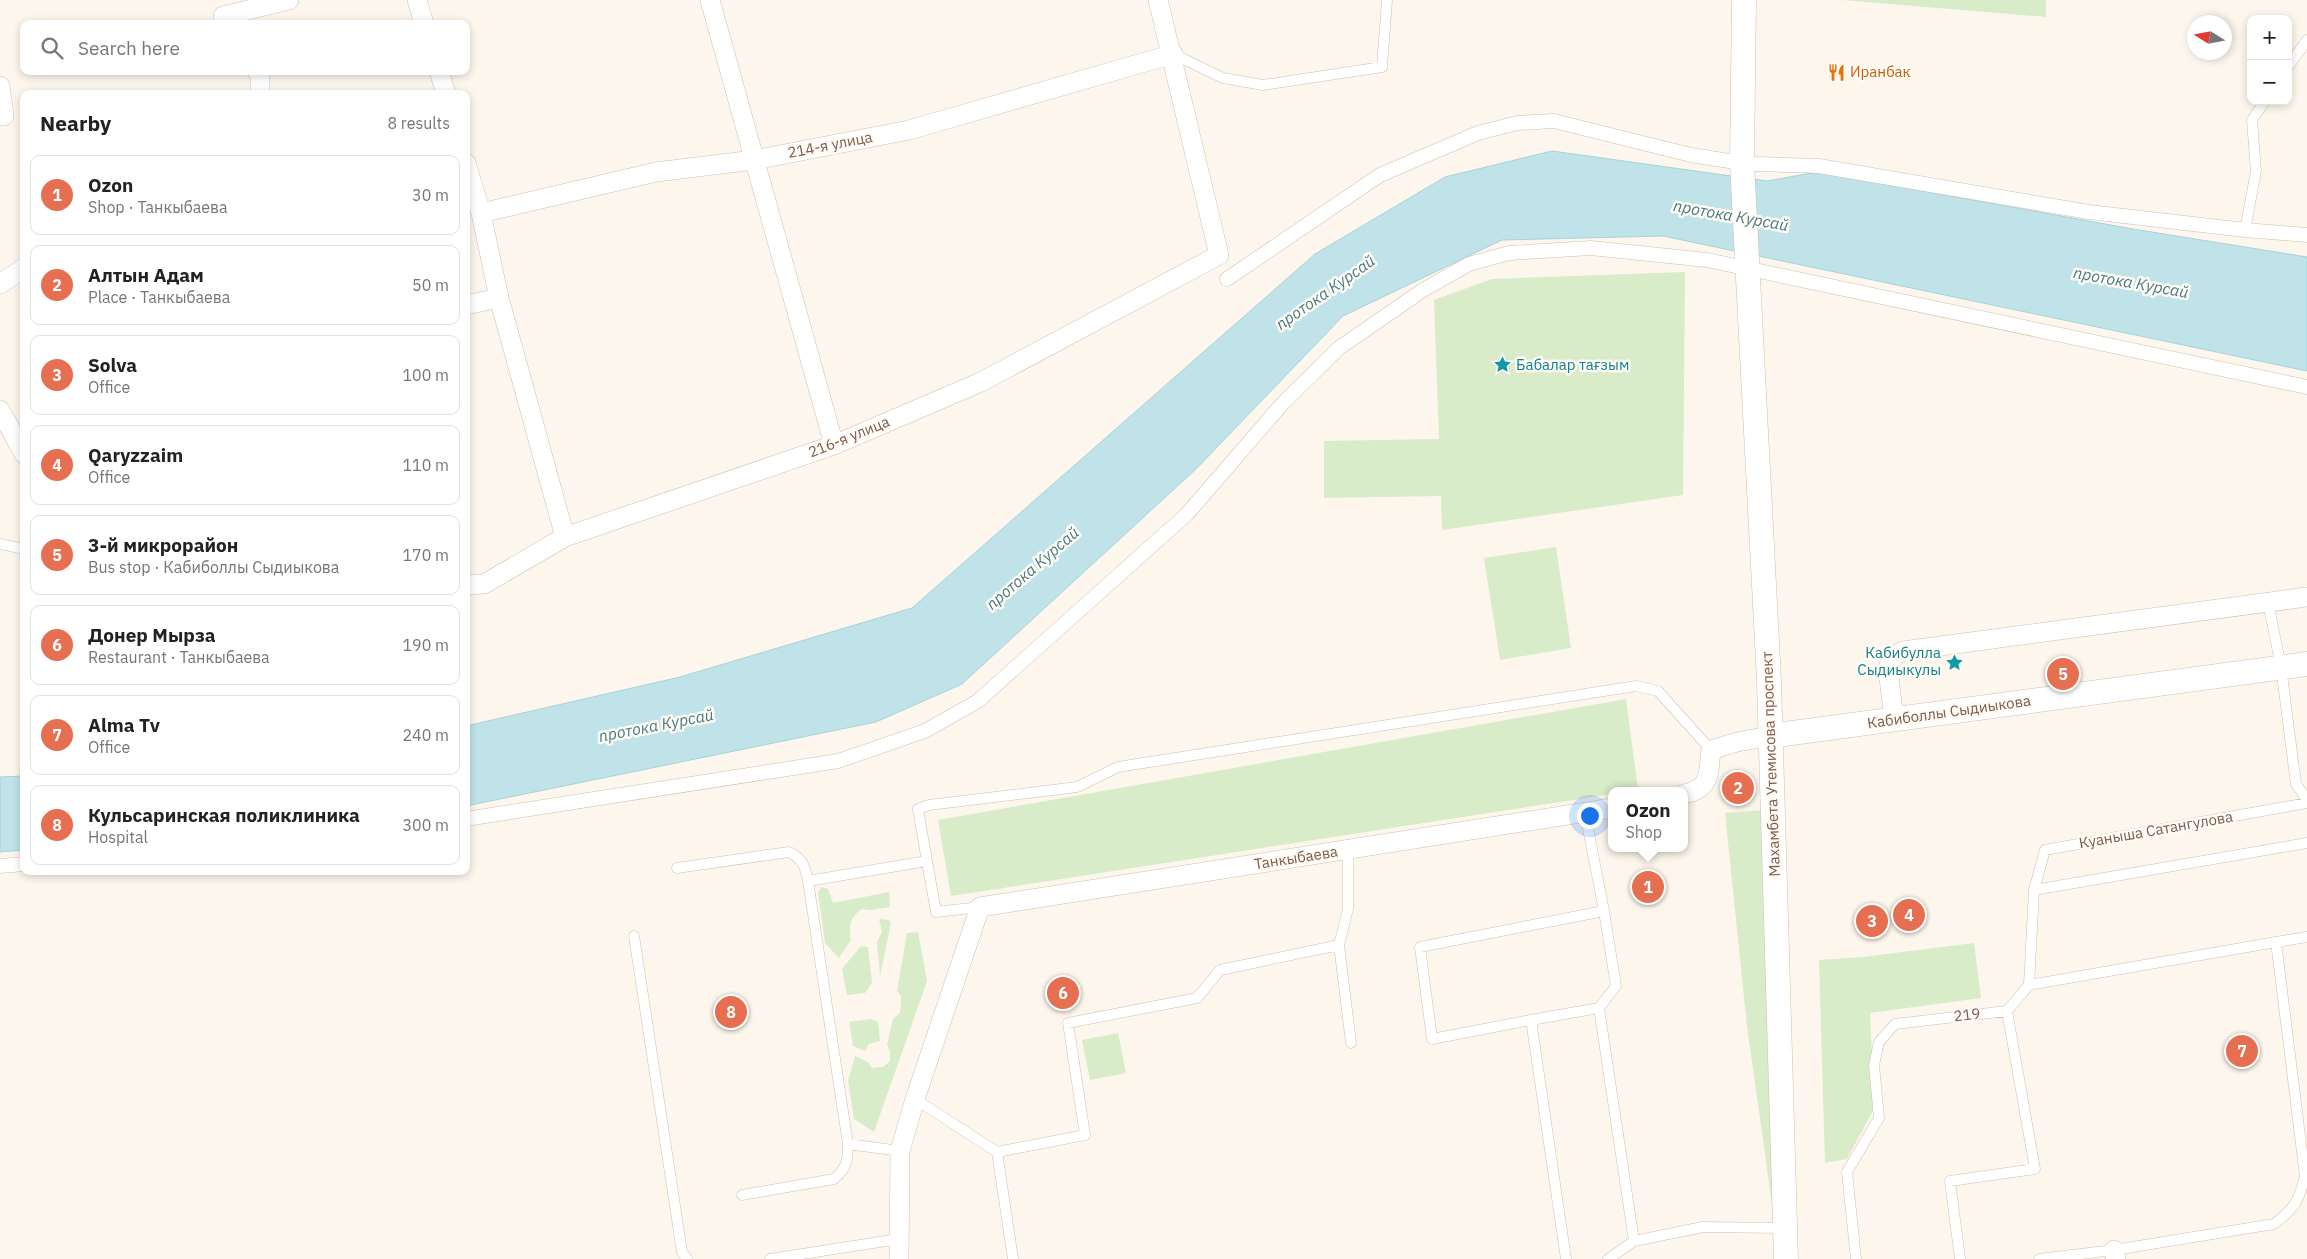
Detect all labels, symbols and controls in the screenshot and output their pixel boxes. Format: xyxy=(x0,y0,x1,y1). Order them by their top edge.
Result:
north arrow xyxy=(2187,15,2232,60)
map controls xyxy=(2247,15,2292,105)
button: + xyxy=(2247,15,2292,60)
search box xyxy=(20,20,470,75)
icon: search xyxy=(38,34,66,62)
text: Search here xyxy=(78,36,180,60)
button: − xyxy=(2247,60,2292,105)
restaurant icon: Иранбак xyxy=(1826,62,1846,82)
place label: Иранбак xyxy=(1850,62,1911,81)
text: Nearby xyxy=(40,109,111,137)
text: 8 results xyxy=(387,113,450,133)
street label: 214-я улица xyxy=(786,127,874,162)
text: Ozon xyxy=(88,173,133,197)
text: 1 xyxy=(52,185,62,205)
text: 30 m xyxy=(412,185,449,205)
water label: протока Курсай xyxy=(1672,195,1790,235)
text: Shop · Танкыбаева xyxy=(88,197,228,217)
water label: протока Курсай xyxy=(1271,250,1379,334)
water label: протока Курсай xyxy=(2072,262,2190,302)
text: Алтын Адам xyxy=(88,263,204,287)
text: 2 xyxy=(52,275,62,295)
text: 50 m xyxy=(412,275,449,295)
text: Place · Танкыбаева xyxy=(88,287,230,307)
text: Solva xyxy=(88,353,137,377)
place icon: Бабалар тағзым xyxy=(1492,355,1512,375)
place label: Бабалар тағзым xyxy=(1516,355,1629,374)
text: 3 xyxy=(52,365,62,385)
text: 100 m xyxy=(402,365,449,385)
text: Office xyxy=(88,377,130,397)
street label: 216-я улица xyxy=(805,412,892,461)
text: Qaryzzaim xyxy=(88,443,183,467)
text: 4 xyxy=(52,455,62,475)
text: 110 m xyxy=(402,455,449,475)
text: Office xyxy=(88,467,130,487)
water label: протока Курсай xyxy=(981,522,1083,614)
text: 3-й микрорайон xyxy=(88,533,238,557)
text: 5 xyxy=(52,545,62,565)
text: 170 m xyxy=(402,545,449,565)
text: Bus stop · Кабиболлы Сыдиыкова xyxy=(88,557,339,577)
text: Донер Мырза xyxy=(88,623,216,647)
text: 6 xyxy=(52,635,62,655)
text: 190 m xyxy=(402,635,449,655)
place label: Кабибулла Сыдиыкулы xyxy=(1857,643,1941,679)
text: Restaurant · Танкыбаева xyxy=(88,647,270,667)
street label: Махамбета Утемисова проспект xyxy=(1757,651,1784,877)
place icon: Кабибулла Сыдиыкулы xyxy=(1945,652,1965,672)
pin: 5 xyxy=(2047,655,2079,693)
street label: Кабиболлы Сыдиыкова xyxy=(1866,691,2032,732)
water label: протока Курсай xyxy=(597,704,715,746)
text: Alma Tv xyxy=(88,713,160,737)
text: 7 xyxy=(52,725,62,745)
text: 240 m xyxy=(402,725,449,745)
text: Office xyxy=(88,737,130,757)
pin: 2 xyxy=(1722,769,1754,807)
popup xyxy=(1608,787,1688,852)
text: Ozon xyxy=(1625,798,1671,822)
text: Кульсаринская поликлиника xyxy=(88,803,360,827)
your location xyxy=(1577,803,1603,829)
street label: Куаныша Сатангулова xyxy=(2078,807,2234,852)
text: 8 xyxy=(52,815,62,835)
text: 300 m xyxy=(402,815,449,835)
text: Shop xyxy=(1625,822,1662,842)
text: Hospital xyxy=(88,827,148,847)
street label: Танкыбаева xyxy=(1253,842,1339,873)
pin: 1 xyxy=(1632,868,1664,906)
pin: 4 xyxy=(1893,896,1925,934)
pin: 3 xyxy=(1856,902,1888,940)
pin: 6 xyxy=(1047,974,1079,1012)
pin: 8 xyxy=(715,993,747,1031)
street label: 219 xyxy=(1952,1003,1982,1026)
pin: 7 xyxy=(2226,1032,2258,1070)

